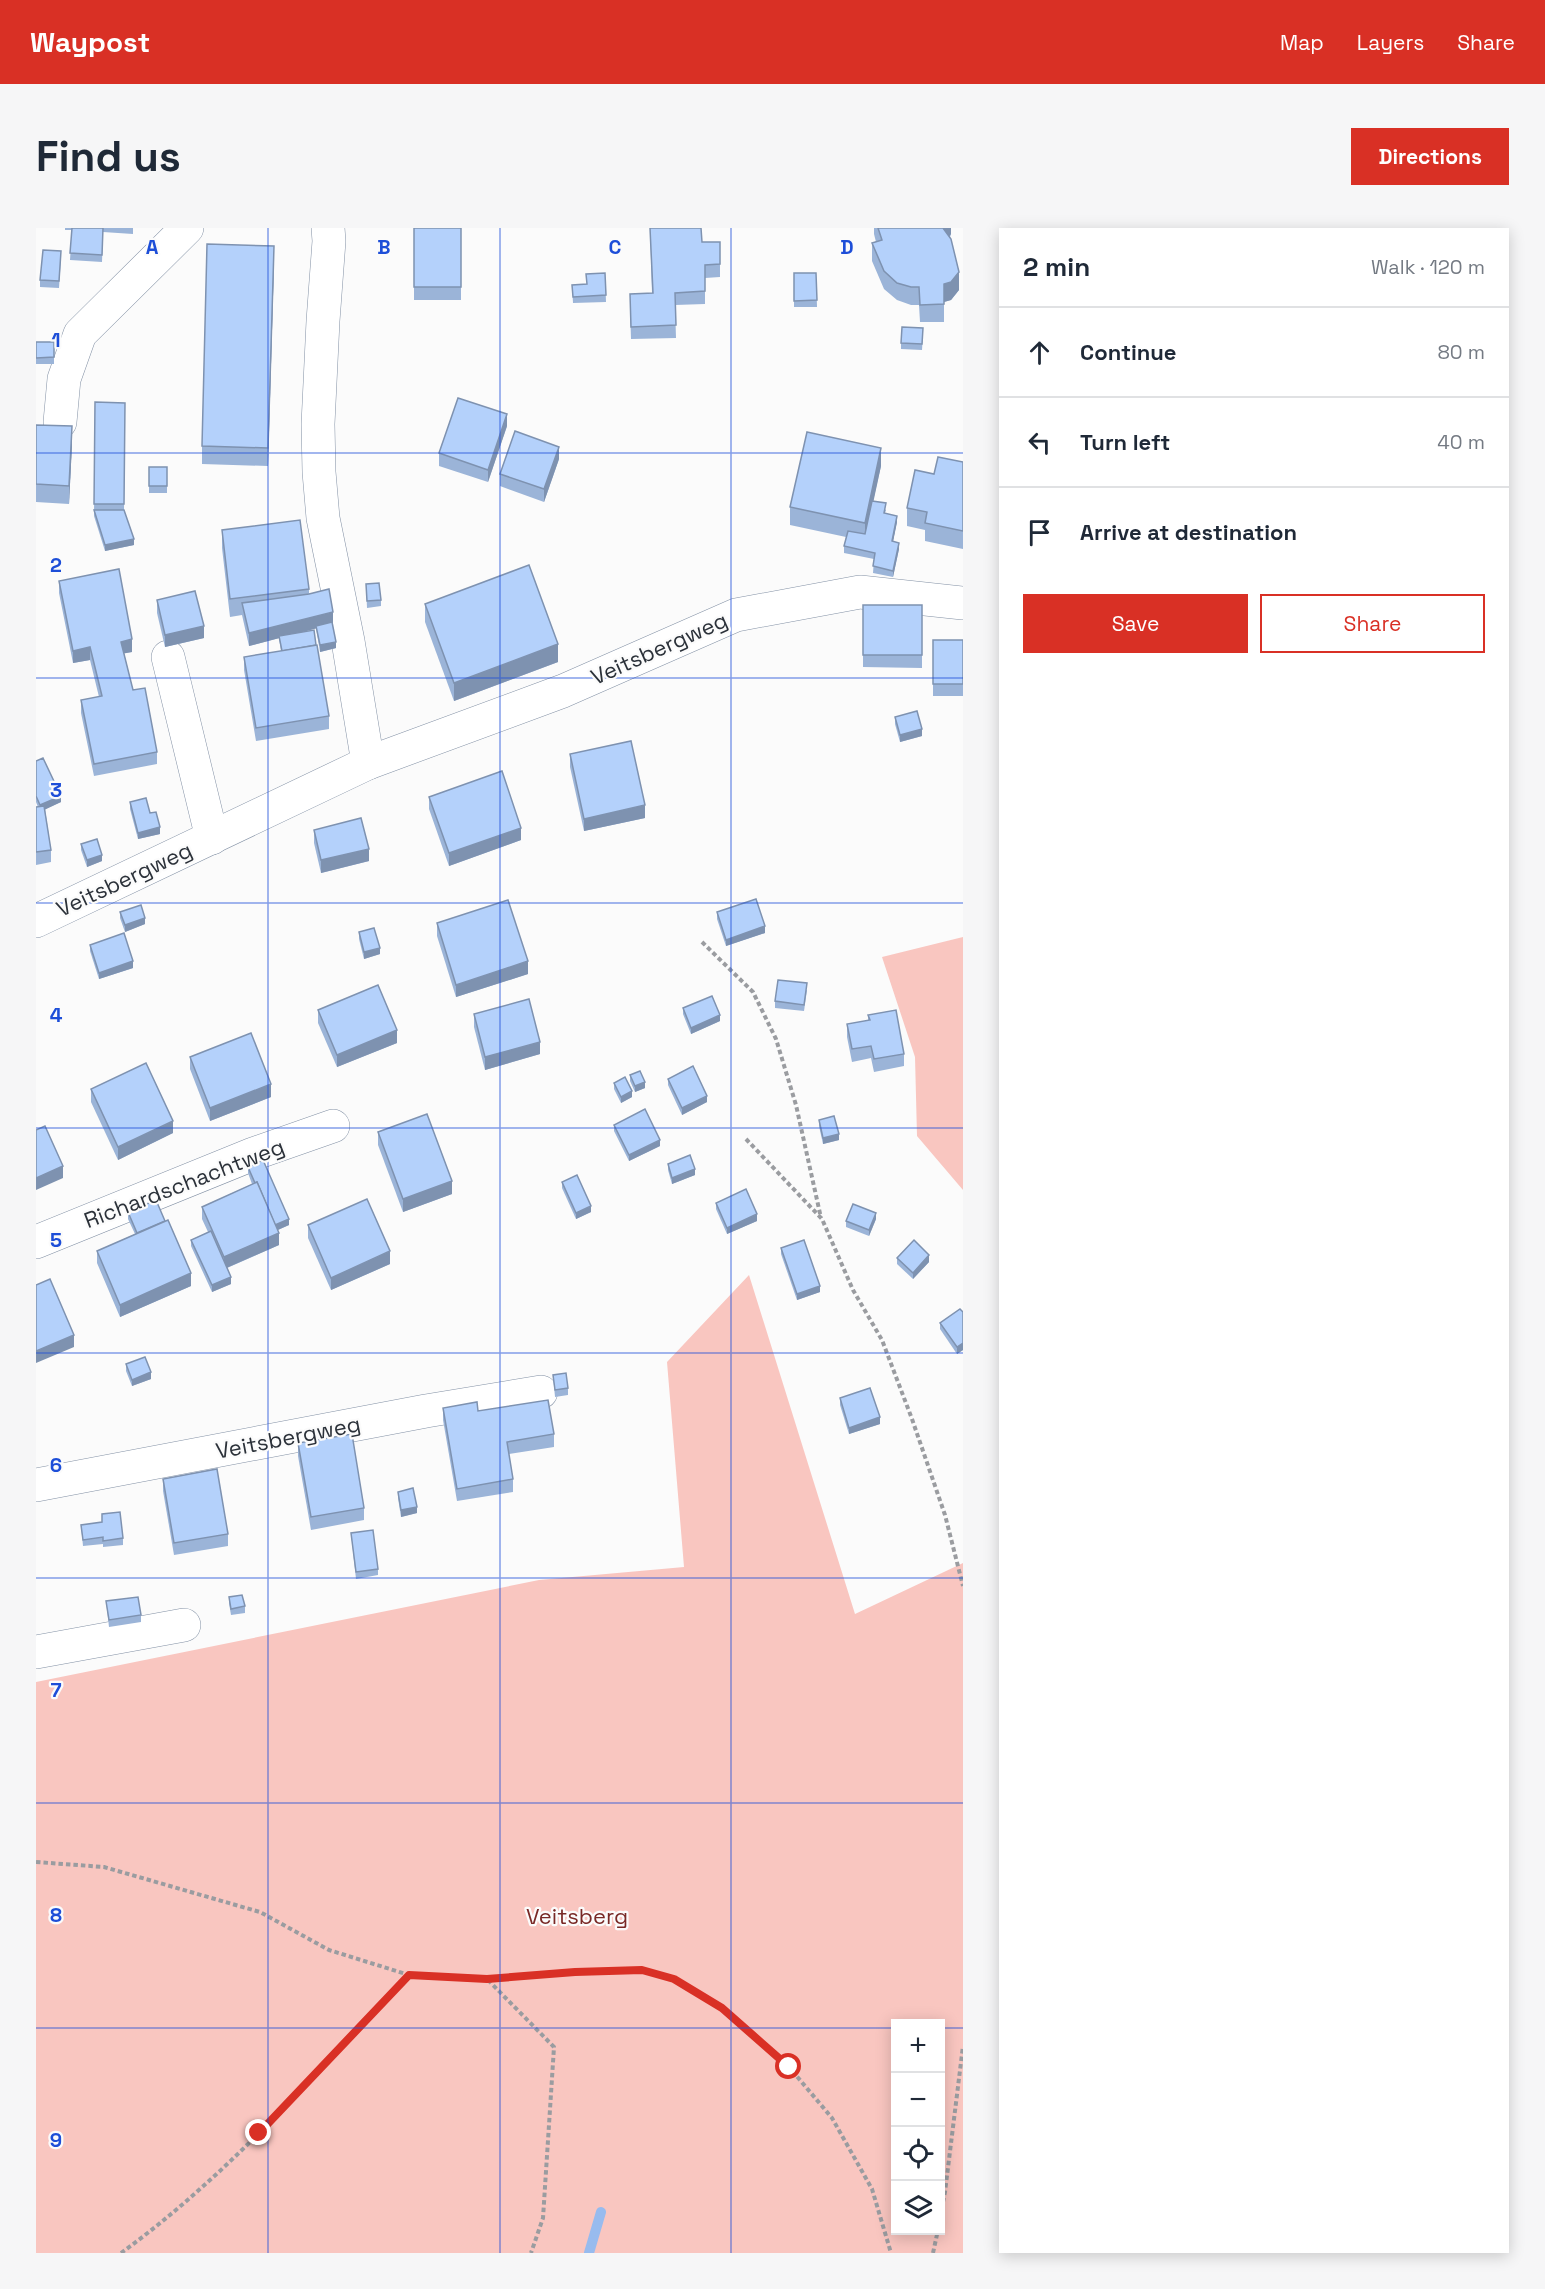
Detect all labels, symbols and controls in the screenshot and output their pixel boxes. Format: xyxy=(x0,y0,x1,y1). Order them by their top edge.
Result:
text: Waypost xyxy=(30,24,150,60)
text: Map xyxy=(1280,29,1324,56)
text: Layers xyxy=(1357,29,1424,56)
text: Share xyxy=(1457,29,1515,56)
button: Directions xyxy=(1351,128,1509,185)
text: Find us xyxy=(36,130,181,183)
text: A xyxy=(146,234,159,260)
text: B xyxy=(377,234,391,260)
text: C xyxy=(609,234,622,260)
text: D xyxy=(840,234,854,260)
text: 2 min xyxy=(1023,250,1090,284)
text: Walk · 120 m xyxy=(1371,254,1485,280)
text: 1 xyxy=(51,327,61,353)
icon: ahead xyxy=(1023,336,1056,369)
text: Continue xyxy=(1080,338,1176,366)
text: 80 m xyxy=(1437,339,1485,365)
icon: left xyxy=(1023,426,1056,459)
text: Turn left xyxy=(1080,428,1170,456)
text: 40 m xyxy=(1437,429,1485,455)
icon: arrive xyxy=(1023,516,1056,549)
text: Arrive at destination xyxy=(1080,518,1297,546)
text: 2 xyxy=(50,552,62,578)
button: Save xyxy=(1023,594,1248,653)
button: Share xyxy=(1260,594,1485,653)
street label: Veitsbergweg xyxy=(586,605,732,691)
text: 3 xyxy=(50,777,62,803)
street label: Veitsbergweg xyxy=(52,835,196,923)
text: 4 xyxy=(50,1002,63,1028)
street label: Richardschachtweg xyxy=(80,1132,288,1234)
text: 5 xyxy=(50,1227,62,1253)
street label: Veitsbergweg xyxy=(213,1409,363,1465)
text: 6 xyxy=(50,1452,62,1478)
text: 7 xyxy=(50,1677,62,1703)
text: 8 xyxy=(50,1902,62,1928)
park label: Veitsberg xyxy=(526,1902,628,1930)
map controls xyxy=(891,2019,945,2235)
button: + xyxy=(891,2019,945,2073)
route start xyxy=(775,2053,801,2079)
button: − xyxy=(891,2073,945,2127)
route end xyxy=(245,2119,271,2145)
text: 9 xyxy=(50,2127,62,2153)
button: locate xyxy=(891,2127,945,2181)
button: layers xyxy=(891,2181,945,2235)

